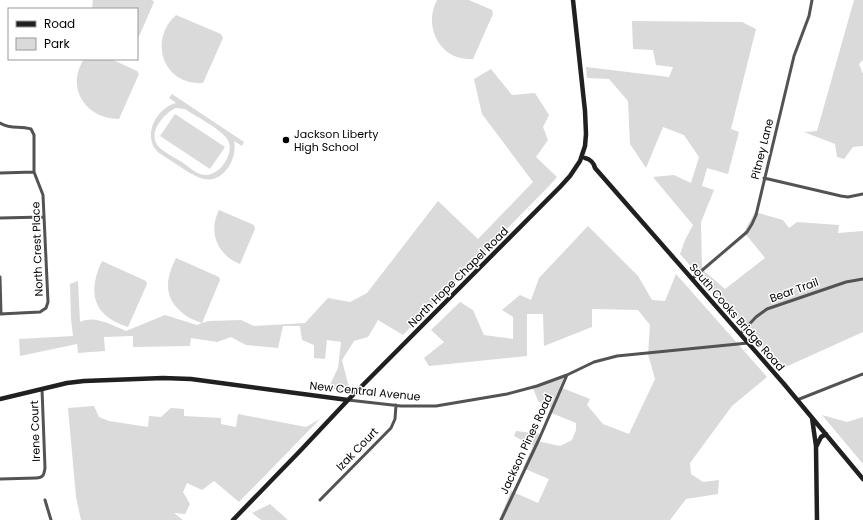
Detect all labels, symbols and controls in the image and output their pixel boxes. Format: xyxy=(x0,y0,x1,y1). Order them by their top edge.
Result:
legend xyxy=(8,8,138,60)
text: Road xyxy=(44,15,75,32)
text: Park xyxy=(44,35,71,52)
street label: Pitney Lane xyxy=(747,117,777,181)
place label: Jackson Liberty High School xyxy=(294,126,379,155)
marker: Jackson Liberty High School xyxy=(281,135,291,145)
street label: North Crest Place xyxy=(27,201,47,297)
street label: North Hope Chapel Road xyxy=(404,223,512,331)
street label: South Cooks Bridge Road xyxy=(686,260,788,374)
street label: Bear Trail xyxy=(767,274,821,306)
street label: New Central Avenue xyxy=(309,377,421,405)
street label: Jackson Pines Road xyxy=(496,391,556,497)
street label: Irene Court xyxy=(26,400,44,462)
street label: Izak Court xyxy=(332,424,382,474)

